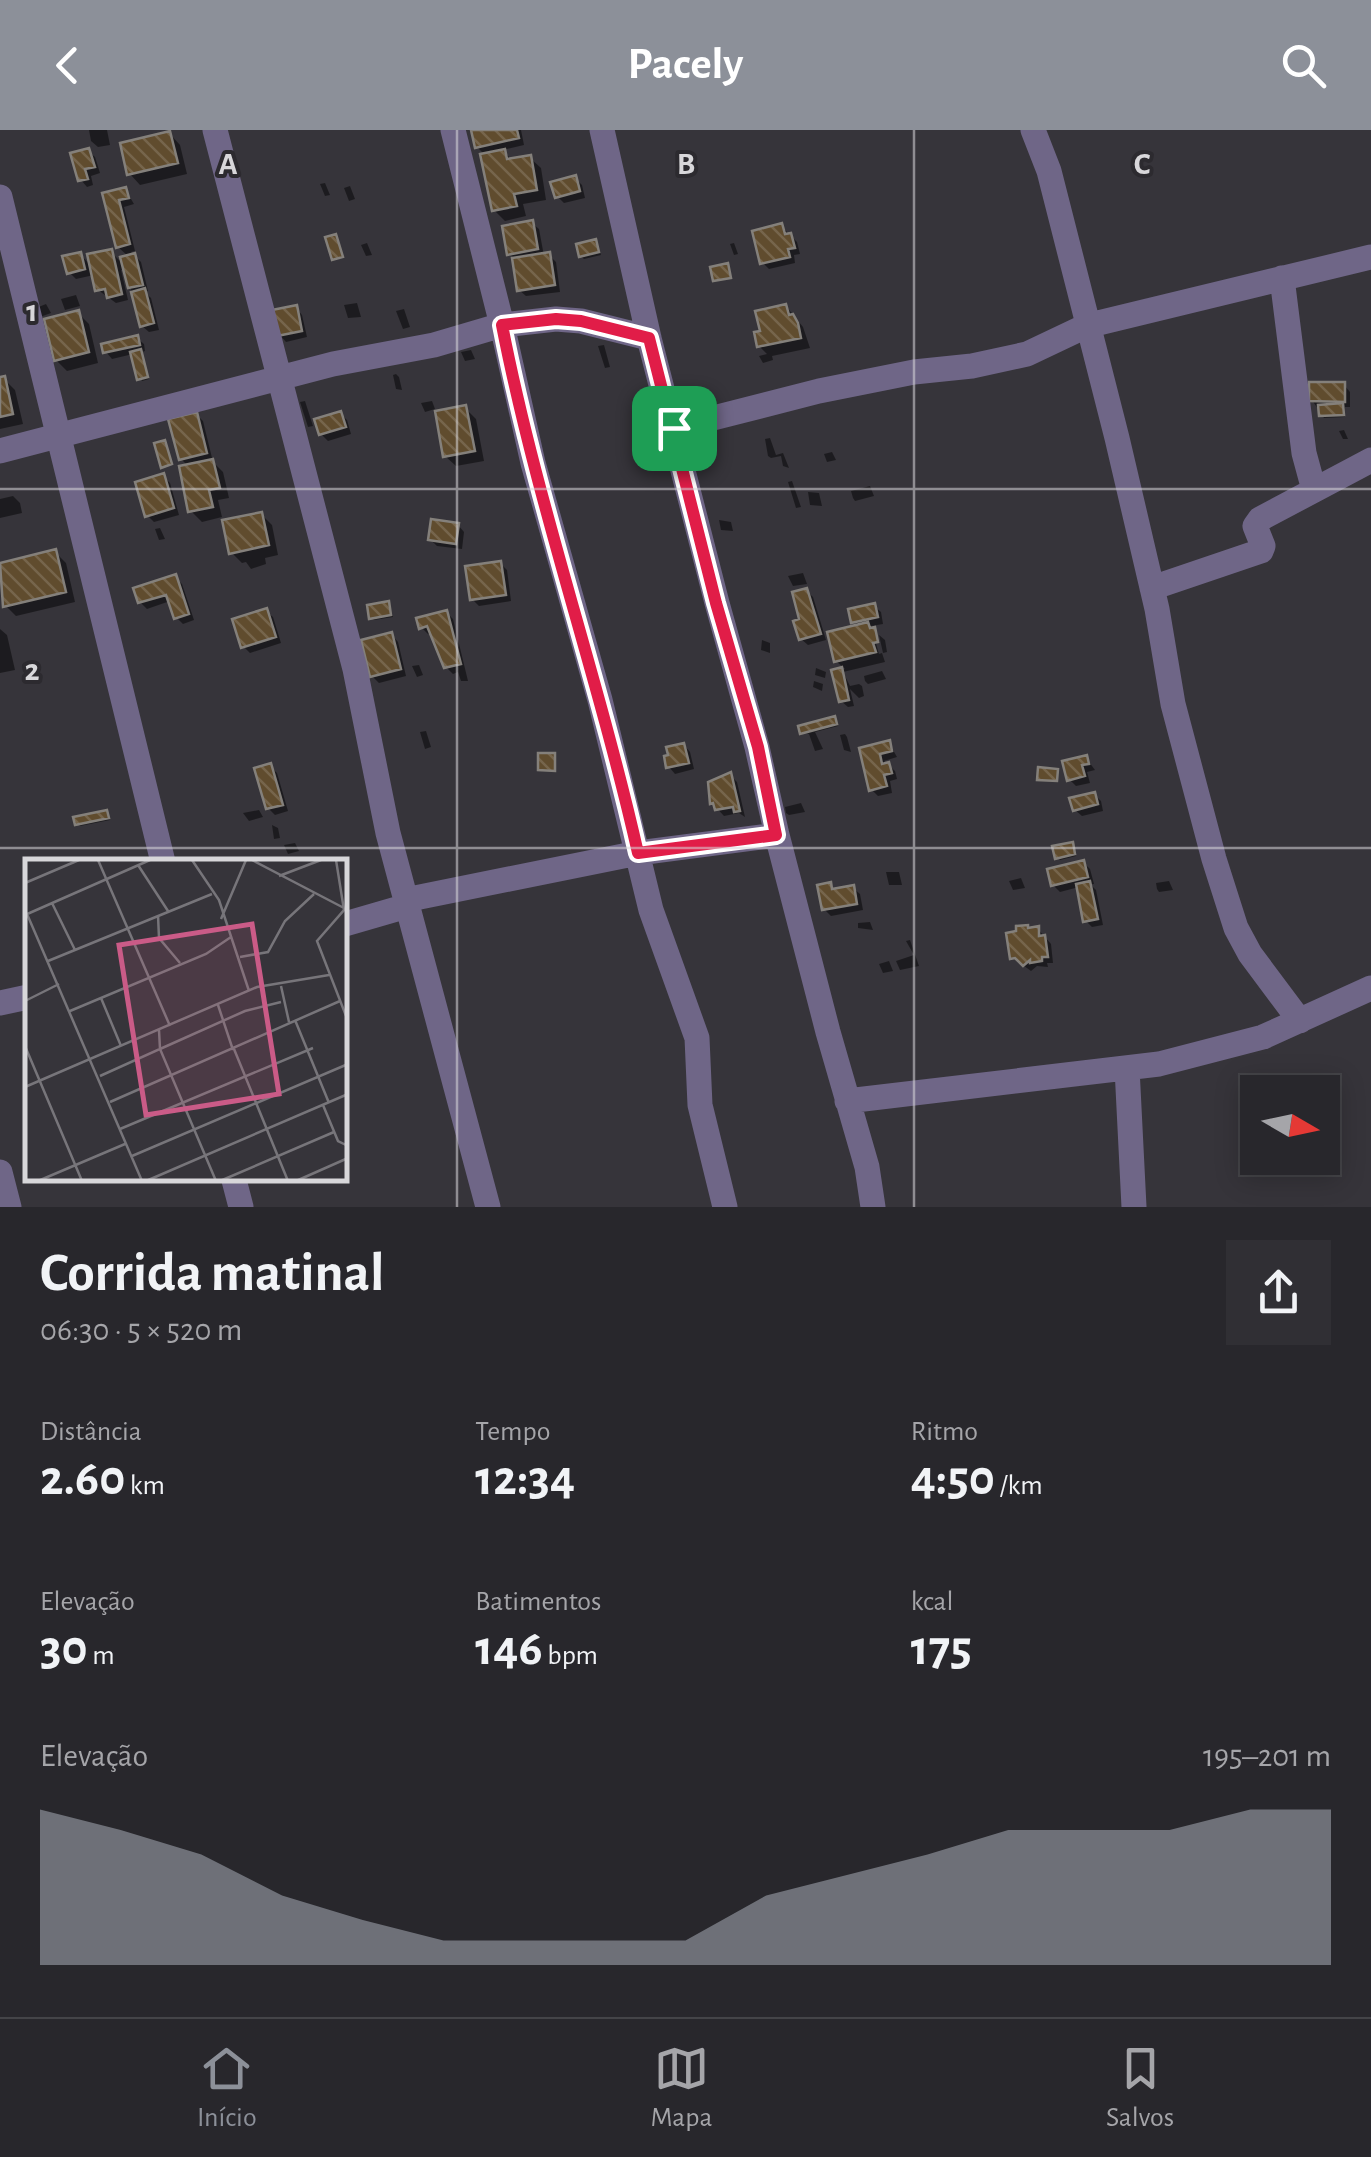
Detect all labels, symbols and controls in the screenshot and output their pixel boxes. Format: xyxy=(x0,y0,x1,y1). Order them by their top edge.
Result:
icon: back xyxy=(40,38,95,93)
icon: search xyxy=(1276,38,1331,93)
text: Pacely xyxy=(628,42,743,87)
text: A xyxy=(218,148,238,180)
text: B xyxy=(677,148,695,180)
text: C xyxy=(1134,148,1151,180)
text: 1 xyxy=(26,295,38,327)
pin xyxy=(632,386,717,471)
icon: arrive xyxy=(647,401,702,456)
text: 2 xyxy=(24,654,40,686)
inset map xyxy=(25,859,348,1182)
north arrow xyxy=(1240,1075,1340,1175)
map controls xyxy=(1240,1075,1340,1175)
button: share xyxy=(1226,1240,1331,1345)
text: Corrida matinal xyxy=(40,1246,385,1301)
text: 06:30 · 5 × 520 m xyxy=(40,1314,242,1346)
text: Distância xyxy=(40,1418,142,1446)
text: Tempo xyxy=(475,1418,551,1446)
text: Ritmo xyxy=(911,1418,978,1446)
text: 2.60 xyxy=(40,1454,125,1504)
text: 12:34 xyxy=(475,1454,575,1504)
text: 4:50 xyxy=(911,1454,995,1504)
text: km xyxy=(125,1472,165,1500)
text: /km xyxy=(995,1472,1043,1500)
text: Elevação xyxy=(40,1588,135,1616)
text: Batimentos xyxy=(475,1588,601,1616)
text: kcal xyxy=(911,1588,953,1616)
text: 30 xyxy=(40,1624,88,1674)
text: 146 xyxy=(475,1624,543,1674)
text: 175 xyxy=(911,1624,972,1674)
text: m xyxy=(88,1642,115,1670)
text: bpm xyxy=(543,1642,598,1670)
text: Elevação xyxy=(40,1740,148,1772)
text: 195–201 m xyxy=(1203,1740,1331,1772)
tab: Início xyxy=(197,2041,257,2135)
tab: Mapa xyxy=(650,2041,712,2135)
tab: Salvos xyxy=(1106,2041,1174,2135)

